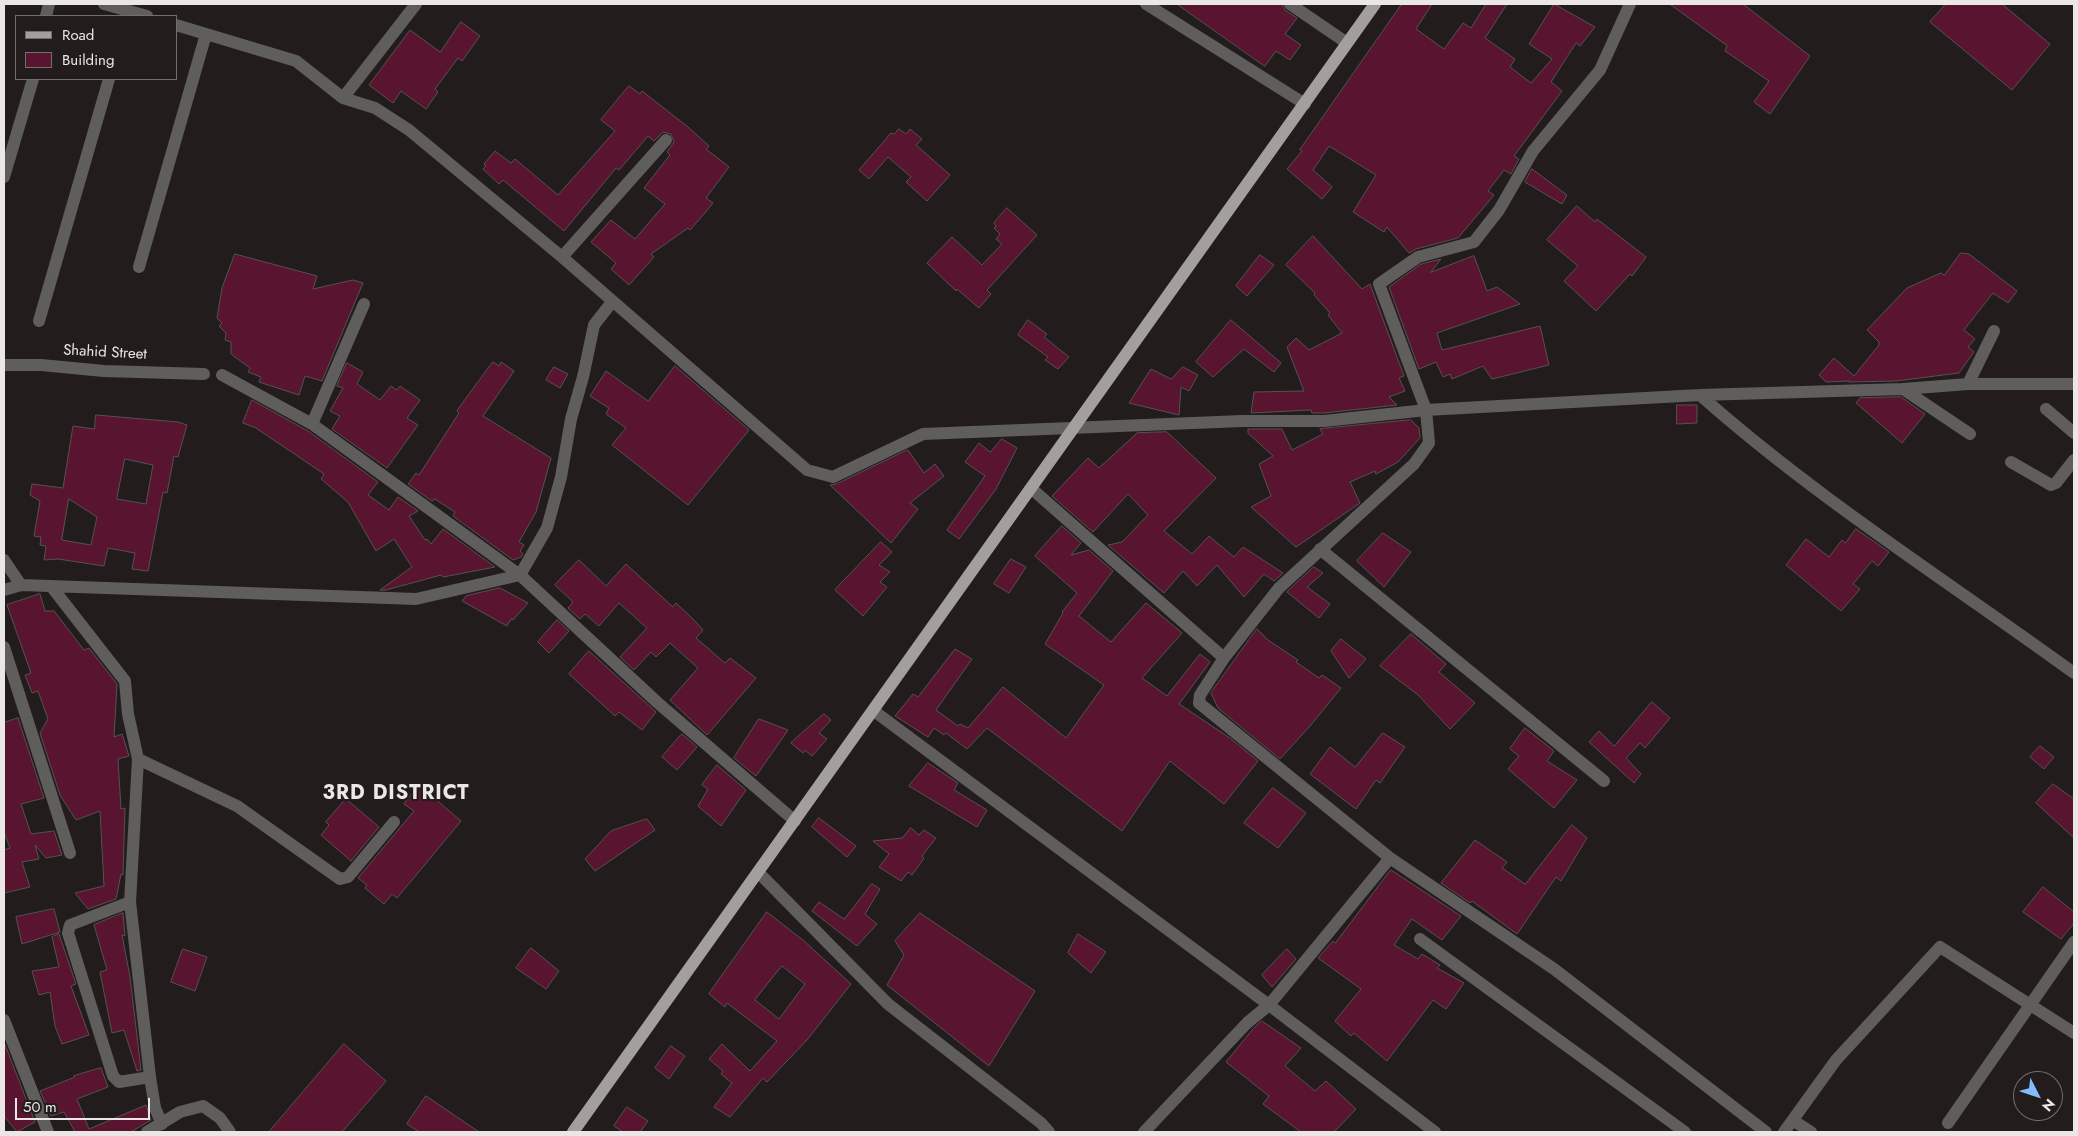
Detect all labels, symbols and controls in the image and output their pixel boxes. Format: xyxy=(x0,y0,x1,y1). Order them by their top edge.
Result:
legend xyxy=(15,15,178,80)
text: Road xyxy=(62,24,94,46)
text: Building xyxy=(62,49,114,71)
street label: Shahid Street xyxy=(63,342,147,364)
district label: 3RD DISTRICT xyxy=(321,782,471,806)
north arrow xyxy=(2013,1071,2063,1121)
scale bar xyxy=(18,1088,152,1120)
text: N xyxy=(2037,1094,2060,1116)
text: 50 m xyxy=(23,1096,57,1118)

